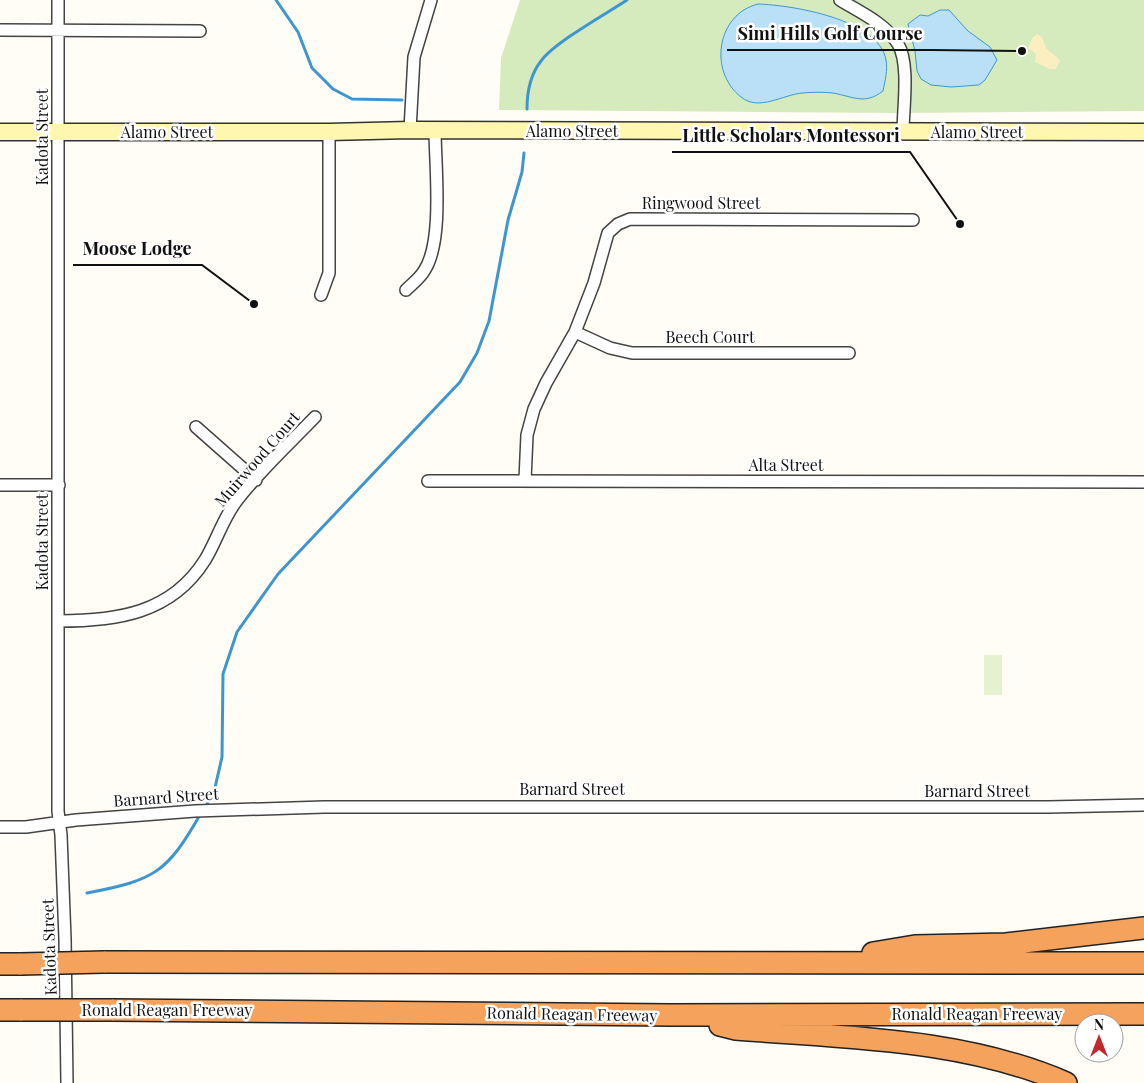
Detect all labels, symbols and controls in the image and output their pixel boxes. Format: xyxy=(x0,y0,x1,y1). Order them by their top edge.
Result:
callout: Simi Hills Golf Course xyxy=(727,17,932,50)
text: Simi Hills Golf Course xyxy=(737,21,923,45)
street label: Kadota Street xyxy=(31,88,52,185)
callout: Little Scholars Montessori xyxy=(672,119,910,152)
street label: Alamo Street xyxy=(525,120,619,141)
street label: Alamo Street xyxy=(120,121,214,142)
street label: Alamo Street xyxy=(930,121,1024,142)
text: Little Scholars Montessori xyxy=(682,123,900,147)
street label: Ringwood Street xyxy=(642,192,761,213)
callout: Moose Lodge xyxy=(73,232,202,265)
text: Moose Lodge xyxy=(83,236,191,260)
street label: Beech Court xyxy=(665,326,755,347)
street label: Muirwood Court xyxy=(209,406,304,511)
street label: Alta Street xyxy=(747,454,824,475)
street label: Kadota Street xyxy=(31,493,52,590)
street label: Barnard Street xyxy=(519,778,625,799)
street label: Barnard Street xyxy=(924,780,1030,801)
street label: Barnard Street xyxy=(113,782,220,811)
street label: Kadota Street xyxy=(36,898,61,996)
street label: Ronald Reagan Freeway xyxy=(82,999,252,1020)
street label: Ronald Reagan Freeway xyxy=(486,1002,658,1025)
street label: Ronald Reagan Freeway xyxy=(892,1003,1062,1024)
north arrow xyxy=(1074,1013,1124,1063)
text: N xyxy=(1094,1015,1104,1034)

